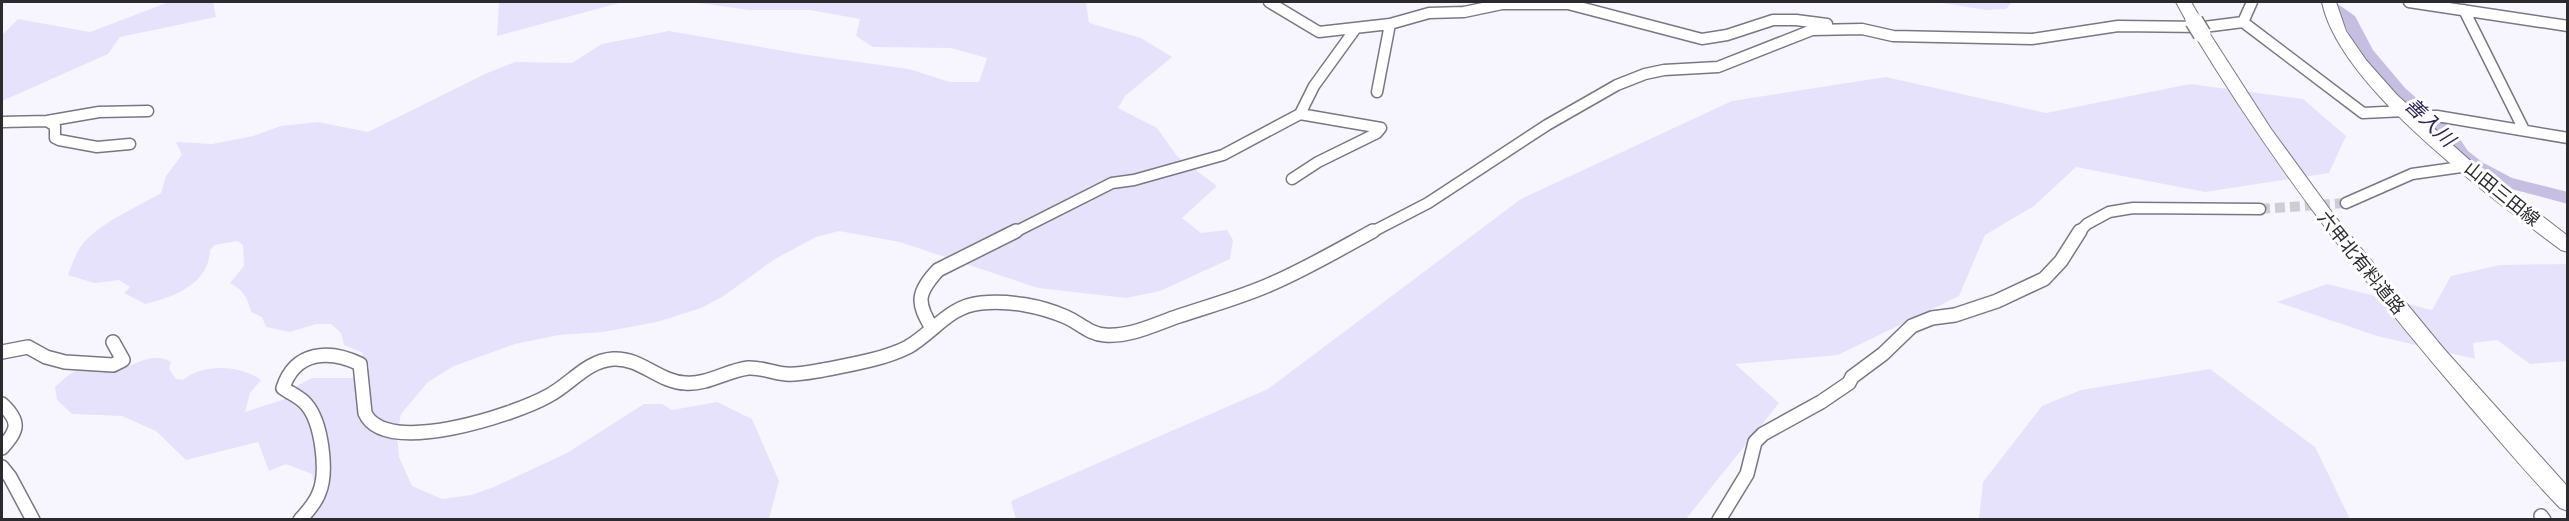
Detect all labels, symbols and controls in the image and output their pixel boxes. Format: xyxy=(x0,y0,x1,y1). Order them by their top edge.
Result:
water label: 善入川 xyxy=(2401,92,2462,152)
street label: 山田三田線 xyxy=(2461,156,2545,230)
street label: 六甲北有料道路 xyxy=(2314,206,2410,318)

